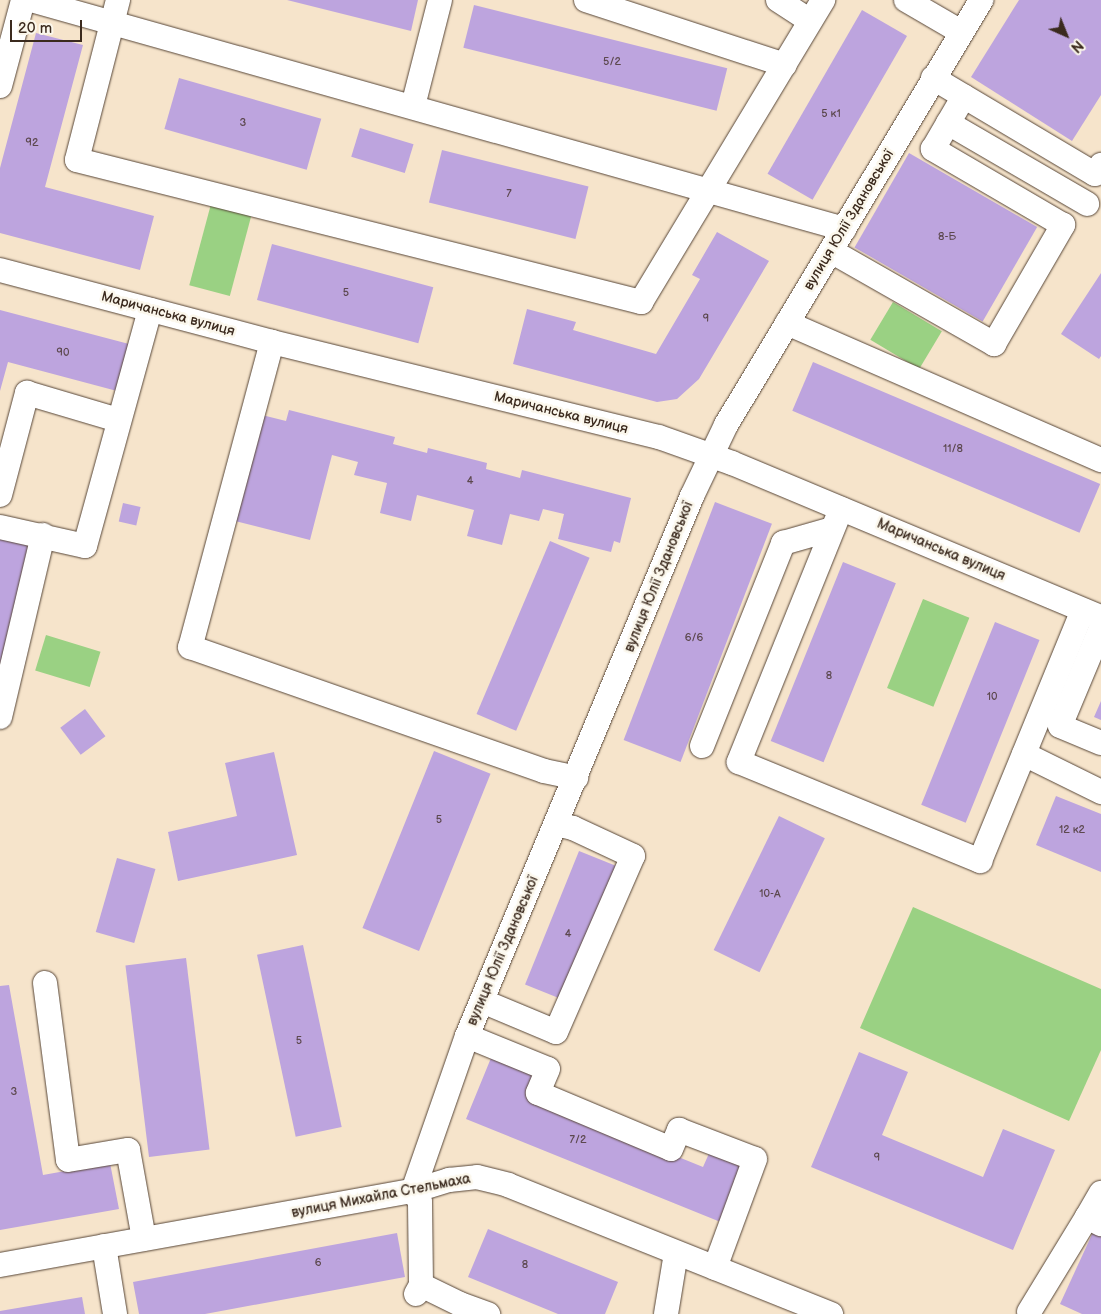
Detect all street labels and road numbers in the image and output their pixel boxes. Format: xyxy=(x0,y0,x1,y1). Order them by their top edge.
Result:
street label: вулиця Юлії Здановської xyxy=(800,147,898,293)
street label: Маричанська вулиця xyxy=(99,288,237,340)
street label: Маричанська вулиця xyxy=(492,388,630,438)
street label: вулиця Юлії Здановської xyxy=(621,499,697,655)
street label: Маричанська вулиця xyxy=(874,515,1008,585)
street label: вулиця Юлії Здановської xyxy=(464,874,542,1028)
street label: вулиця Михайла Стельмаха xyxy=(290,1170,472,1222)

